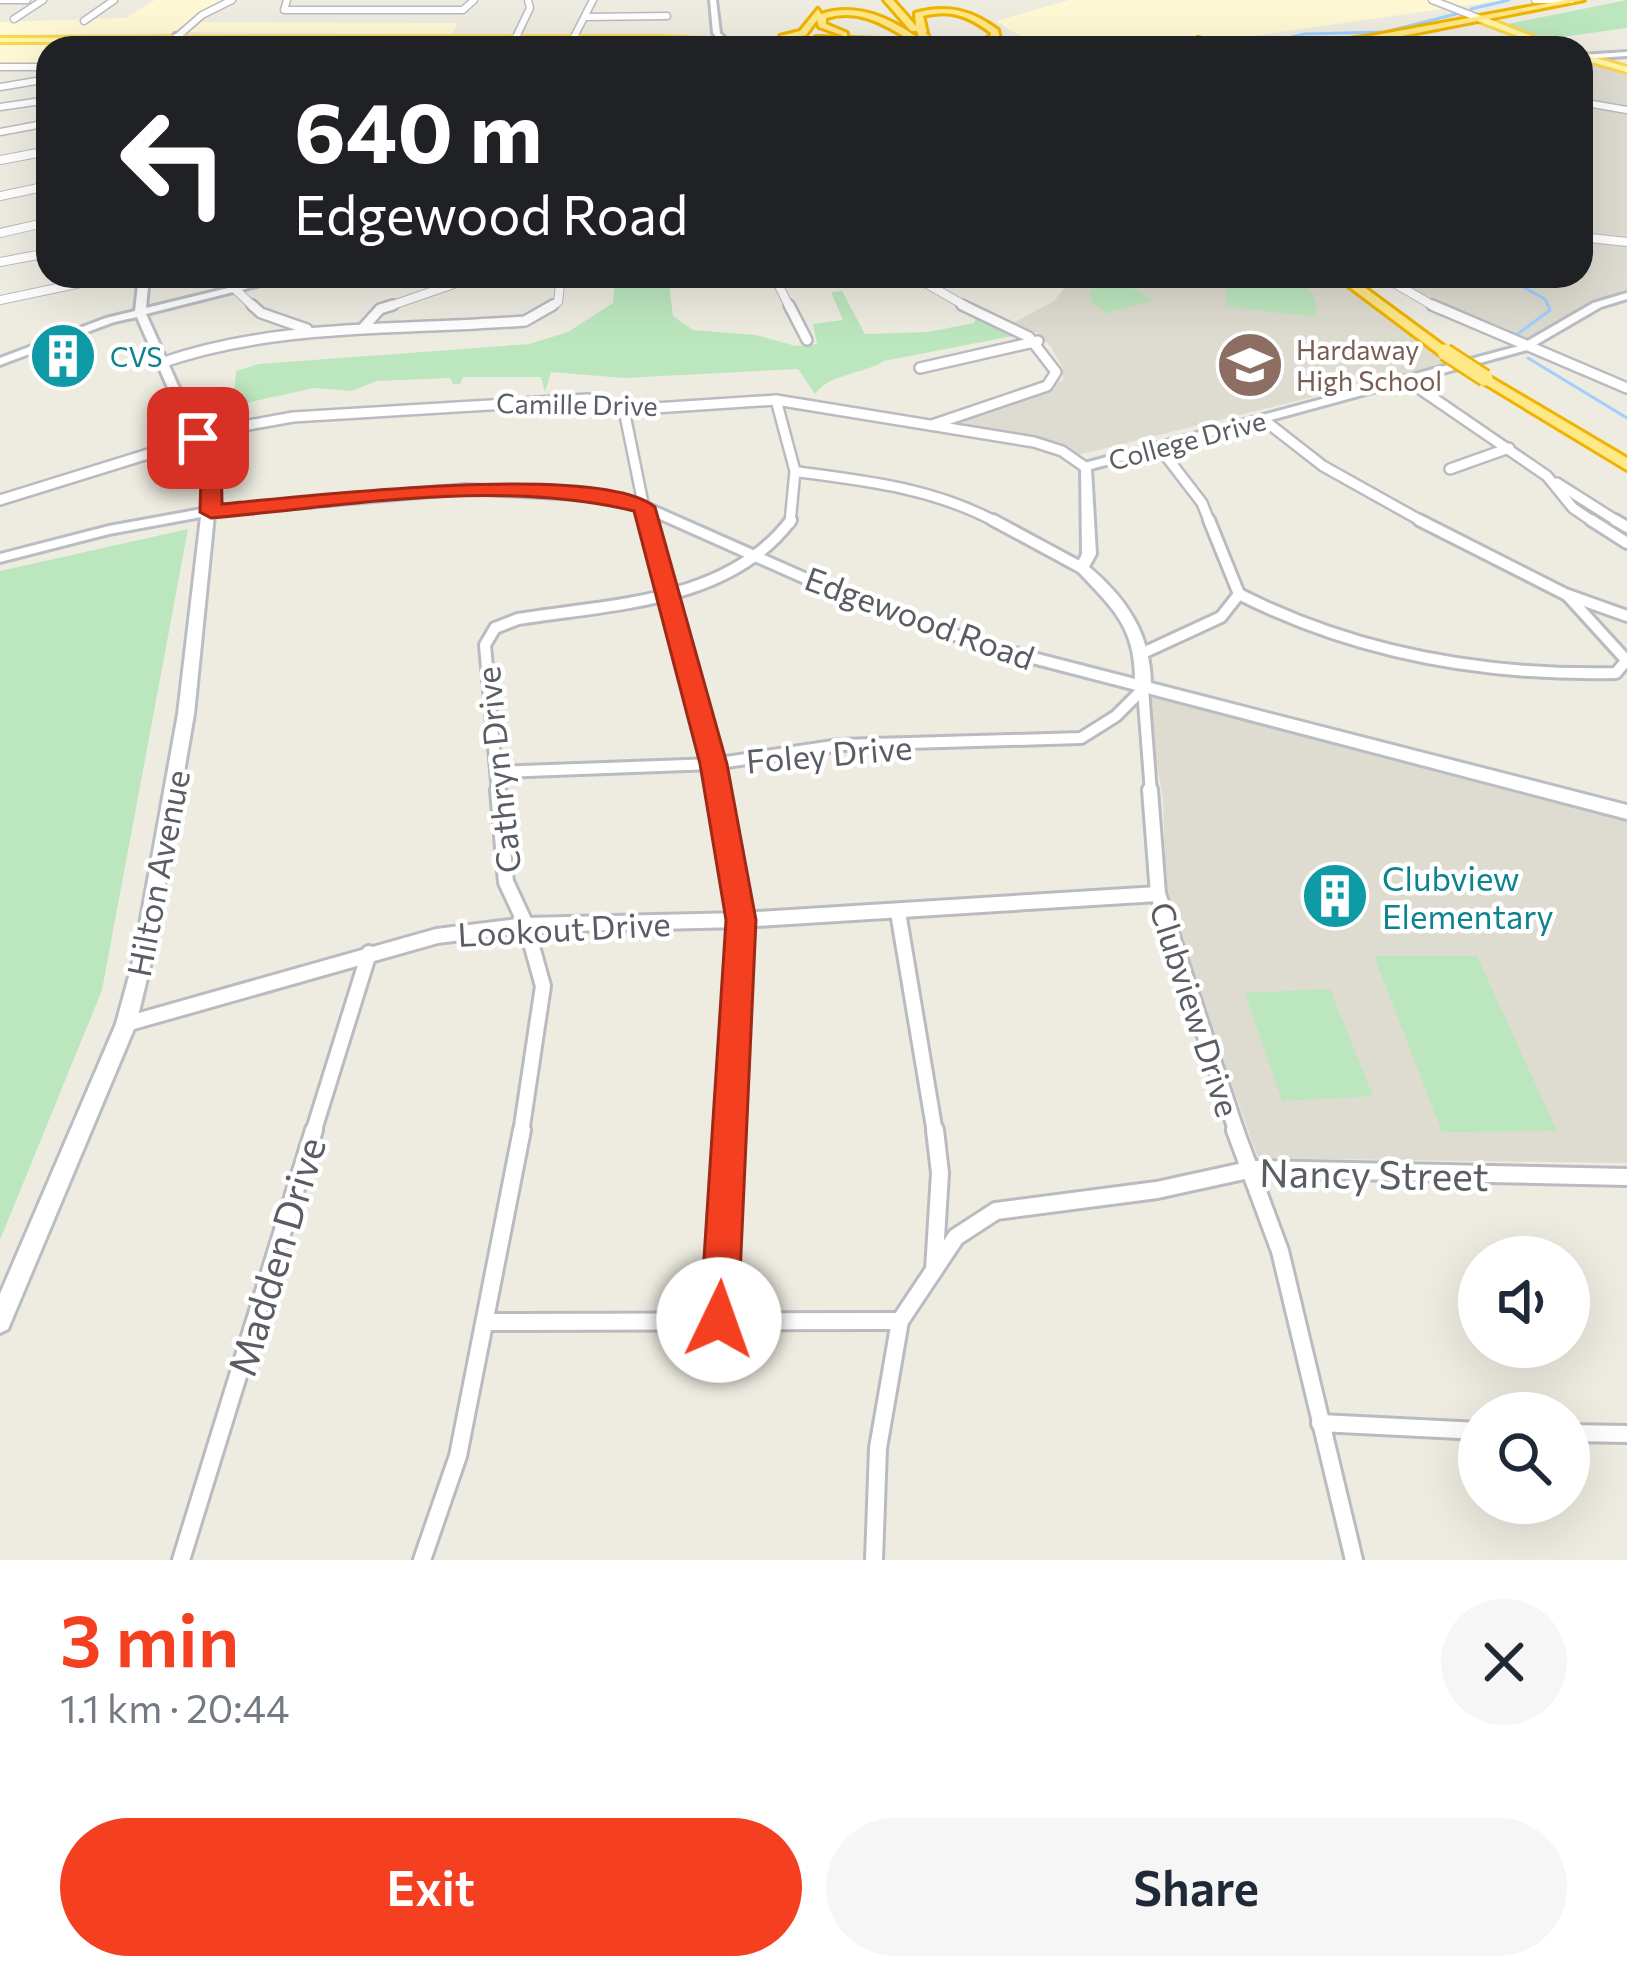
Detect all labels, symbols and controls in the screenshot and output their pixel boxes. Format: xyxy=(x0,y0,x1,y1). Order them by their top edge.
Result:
text: 640 m xyxy=(294,78,543,180)
icon: left xyxy=(96,84,252,240)
text: Edgewood Road xyxy=(294,180,688,246)
building icon: CVS xyxy=(28,321,98,391)
school or university icon: Hardaway High School xyxy=(1215,330,1285,400)
place label: Hardaway High School xyxy=(1296,333,1442,397)
place label: CVS xyxy=(110,340,162,373)
street label: Camille Drive xyxy=(496,386,658,422)
pin xyxy=(147,387,249,489)
street label: College Drive xyxy=(1105,403,1269,477)
icon: arrive xyxy=(165,405,231,471)
street label: Edgewood Road xyxy=(800,557,1040,677)
street label: Cathryn Drive xyxy=(466,665,528,875)
street label: Foley Drive xyxy=(744,725,914,781)
street label: Hilton Avenue xyxy=(117,766,197,980)
place label: Clubview Elementary xyxy=(1382,857,1554,936)
building icon: Clubview Elementary xyxy=(1300,861,1370,931)
street label: Clubview Drive xyxy=(1142,896,1250,1122)
street label: Lookout Drive xyxy=(456,902,672,954)
street label: Madden Drive xyxy=(216,1131,334,1381)
street label: Nancy Street xyxy=(1259,1147,1489,1199)
map controls xyxy=(1458,1236,1590,1524)
button: sound xyxy=(1458,1236,1590,1368)
position arrow xyxy=(656,1257,782,1383)
button: search xyxy=(1458,1392,1590,1524)
text: 3 min xyxy=(60,1594,239,1682)
button: close xyxy=(1441,1599,1567,1725)
text: 1.1 km · 20:44 xyxy=(60,1683,289,1731)
button: Exit xyxy=(60,1818,802,1956)
button: Share xyxy=(826,1818,1567,1956)

